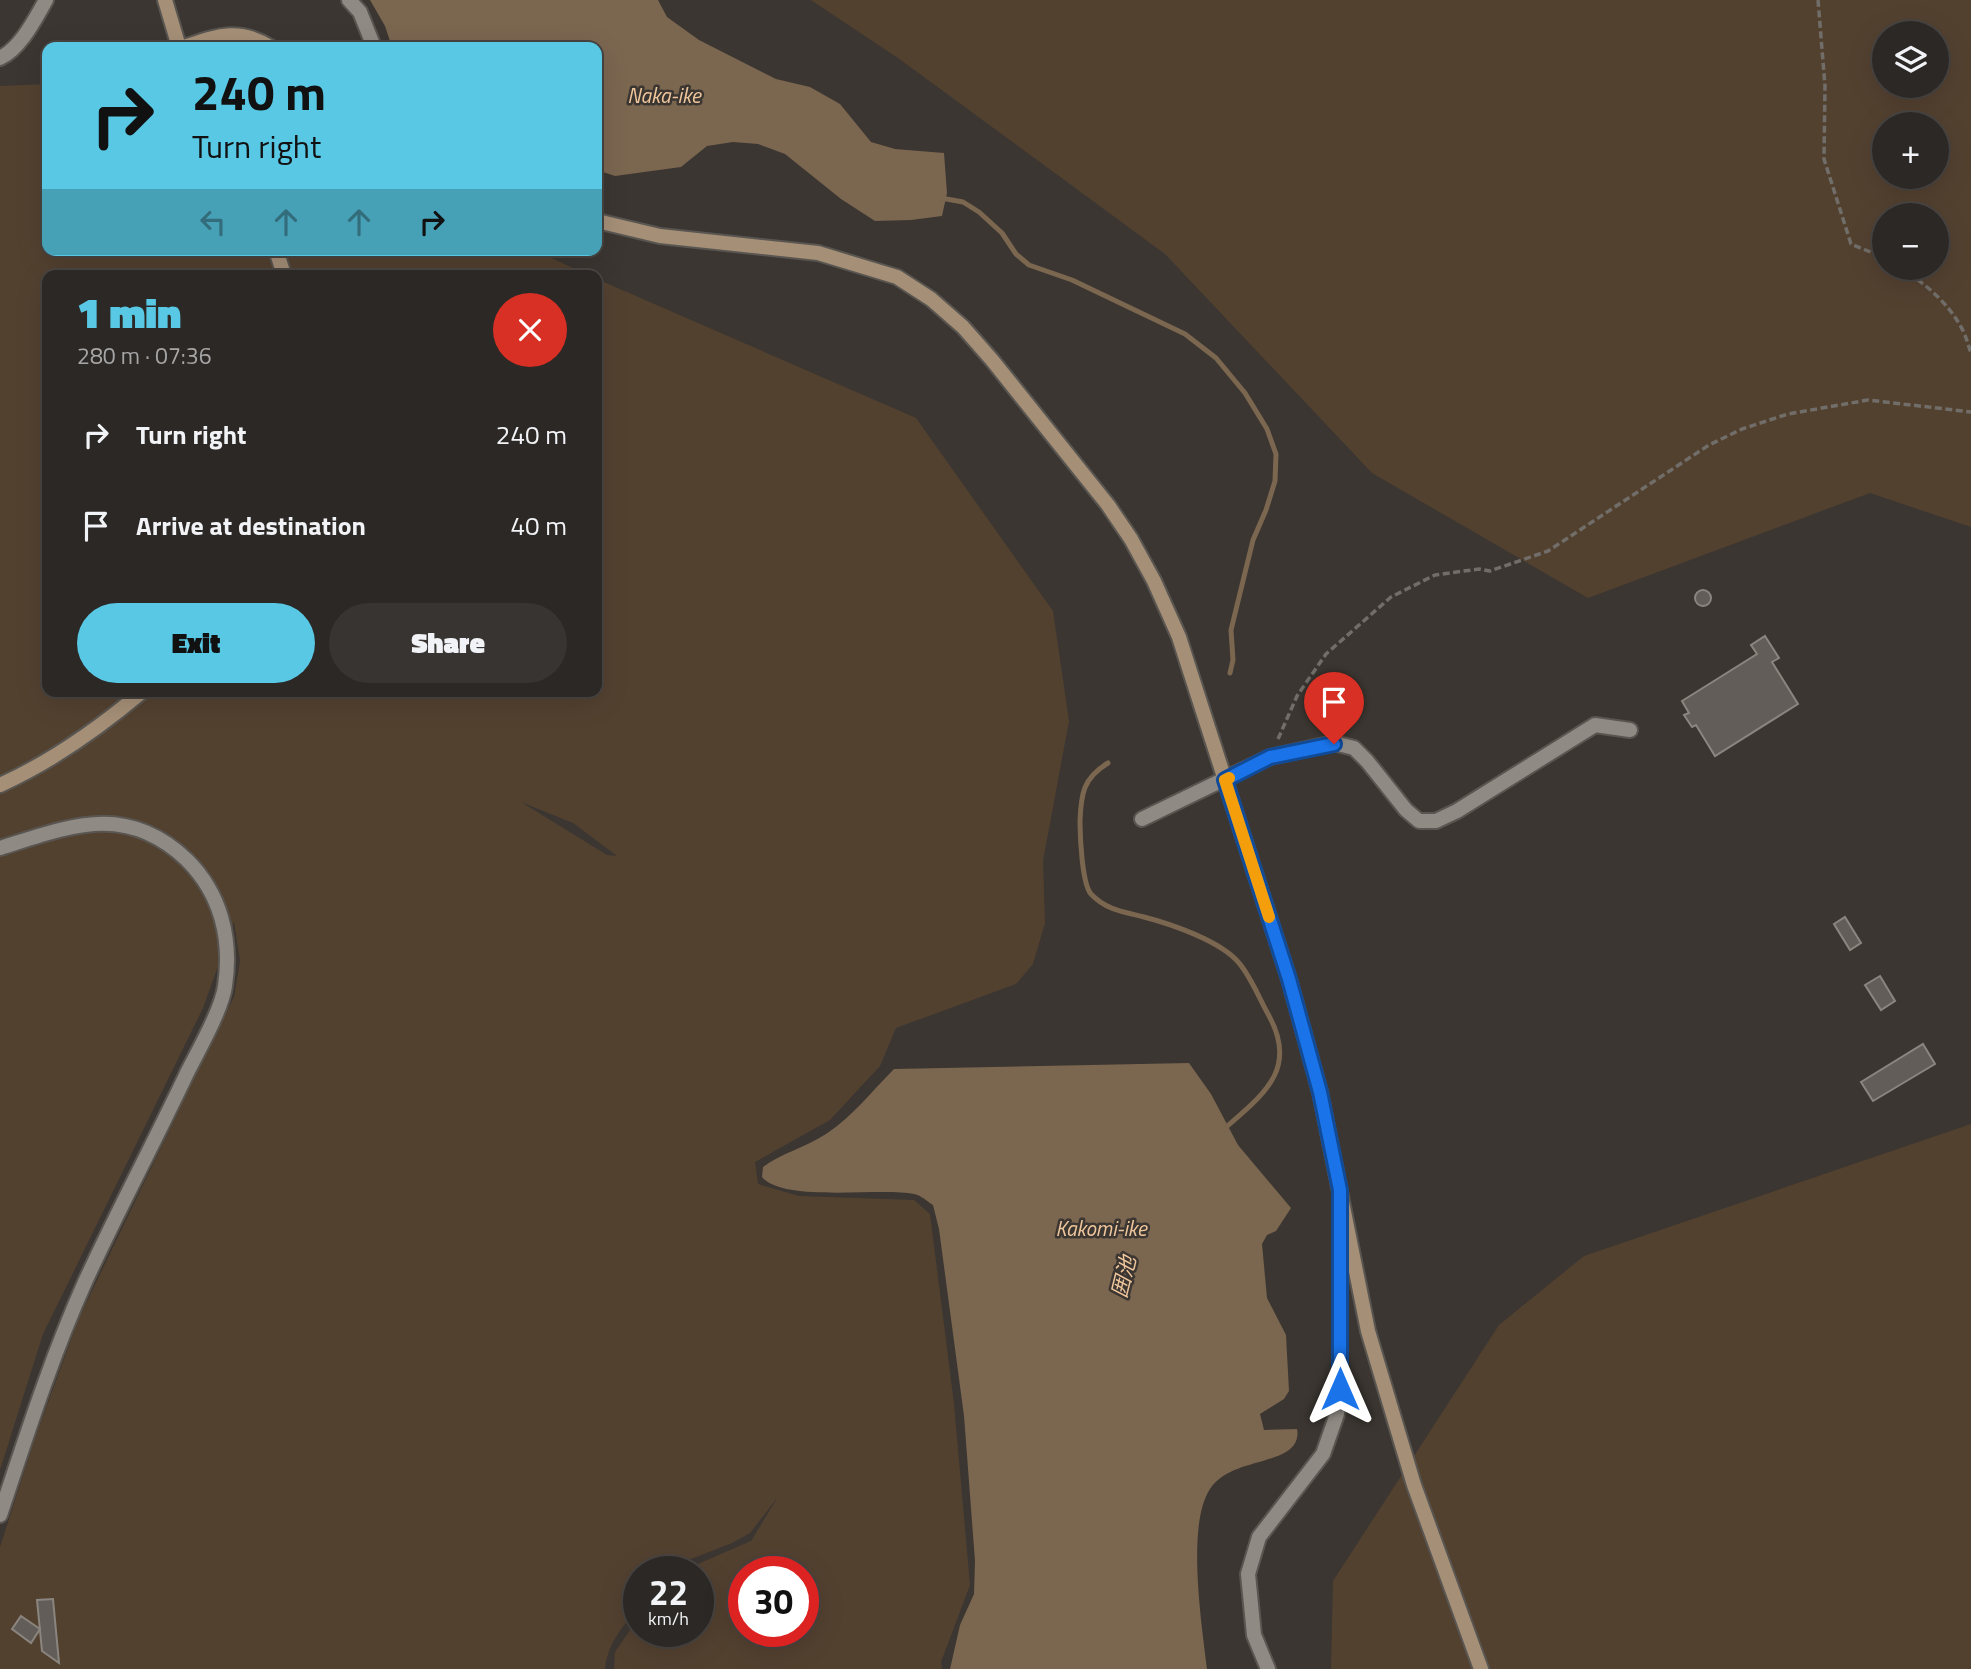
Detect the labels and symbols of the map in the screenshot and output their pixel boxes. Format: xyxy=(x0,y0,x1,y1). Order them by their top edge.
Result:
water label: Naka-ike xyxy=(627,79,702,111)
pin xyxy=(1304,672,1364,744)
water label: Kakomi-ike xyxy=(1055,1212,1148,1244)
water label: 囲池 xyxy=(1102,1251,1144,1301)
position arrow xyxy=(1303,1352,1377,1426)
speed limit sign: 30 xyxy=(728,1556,819,1647)

